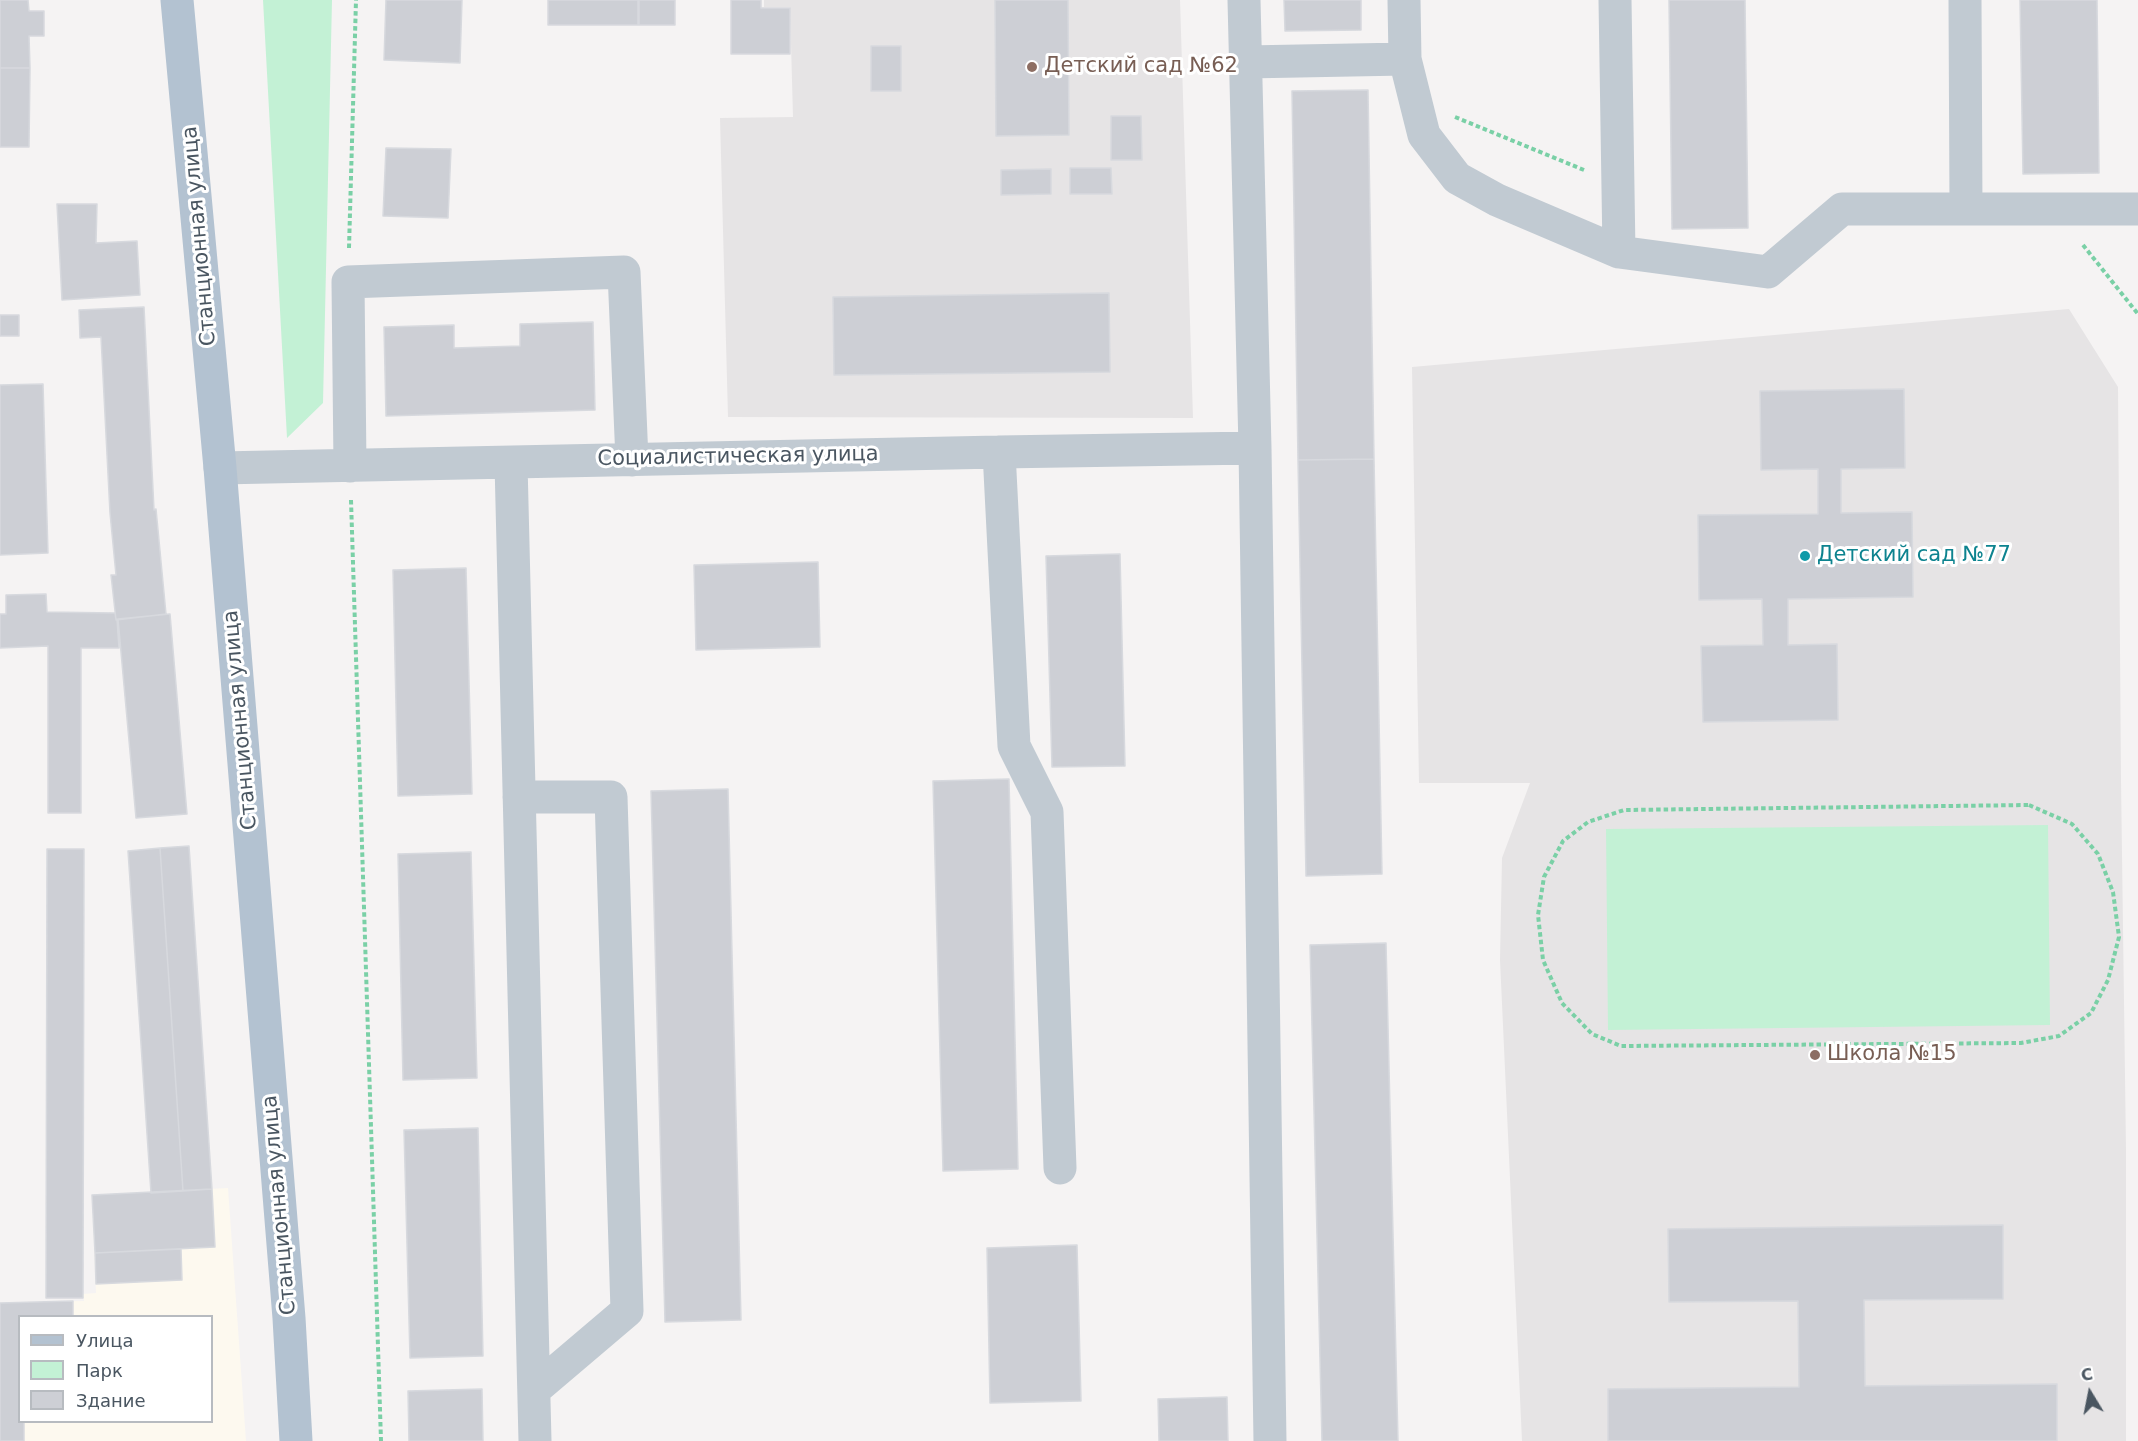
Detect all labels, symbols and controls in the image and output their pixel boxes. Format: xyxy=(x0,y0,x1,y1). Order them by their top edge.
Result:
place label: Детский сад №62 xyxy=(1044,54,1238,80)
marker: Детский сад №62 xyxy=(1025,60,1039,74)
street label: Станционная улица xyxy=(178,125,222,347)
street label: Социалистическая улица xyxy=(597,442,879,472)
place label: Детский сад №77 xyxy=(1817,543,2011,569)
marker: Детский сад №77 xyxy=(1798,549,1812,563)
street label: Станционная улица xyxy=(219,609,263,831)
place label: Школа №15 xyxy=(1827,1042,1957,1068)
marker: Школа №15 xyxy=(1808,1048,1822,1062)
street label: Станционная улица xyxy=(258,1094,302,1316)
legend xyxy=(18,1315,213,1423)
text: Улица xyxy=(76,1330,133,1351)
text: Парк xyxy=(76,1360,123,1381)
north arrow xyxy=(2060,1363,2120,1423)
text: С xyxy=(2079,1364,2094,1385)
text: Здание xyxy=(76,1390,146,1411)

